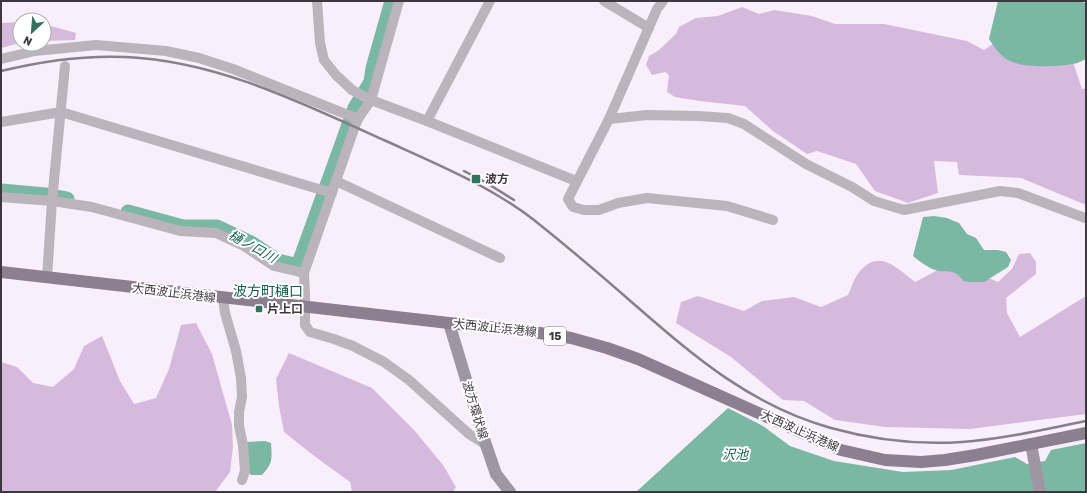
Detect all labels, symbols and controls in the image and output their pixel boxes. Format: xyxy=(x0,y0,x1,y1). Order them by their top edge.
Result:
north arrow xyxy=(12,12,52,52)
text: N xyxy=(21,33,34,48)
place label: 波方 xyxy=(485,172,509,186)
marker: 波方 xyxy=(470,173,482,185)
water label: 樋ノ口川 xyxy=(226,227,281,267)
street label: 大西波止浜港線 xyxy=(131,281,217,305)
district label: 波方町樋口 xyxy=(233,283,303,300)
place label: 片上口 xyxy=(267,302,303,316)
marker: 片上口 xyxy=(254,304,264,314)
street label: 大西波止浜港線 xyxy=(452,317,538,339)
road number: 15 xyxy=(544,327,566,345)
street label: 波方環状線 xyxy=(460,379,490,441)
street label: 大西波止浜港線 xyxy=(759,408,841,454)
water label: 沢池 xyxy=(722,447,750,462)

